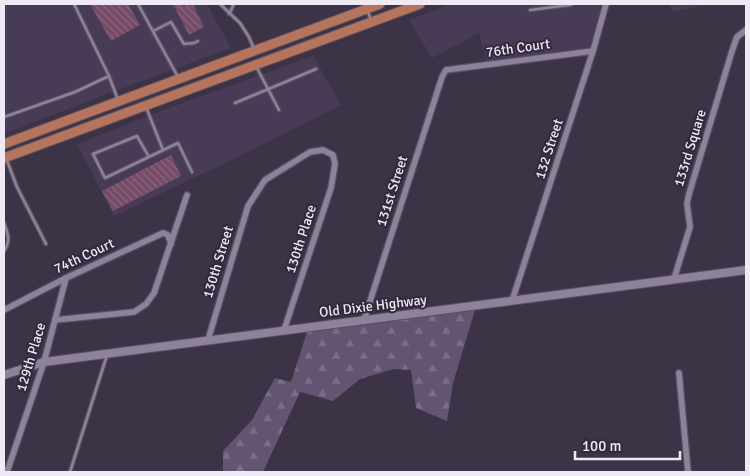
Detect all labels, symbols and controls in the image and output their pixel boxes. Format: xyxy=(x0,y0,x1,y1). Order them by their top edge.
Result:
street label: 76th Court xyxy=(485,35,551,61)
street label: 133rd Square xyxy=(670,107,710,189)
street label: 132 Street xyxy=(531,117,567,181)
street label: 131st Street xyxy=(373,153,411,228)
street label: 130th Place xyxy=(282,203,320,275)
street label: 130th Street xyxy=(199,224,237,300)
street label: 74th Court xyxy=(51,235,117,277)
street label: Old Dixie Highway xyxy=(318,291,428,321)
street label: 129th Place xyxy=(13,321,49,393)
scale bar xyxy=(575,428,680,460)
text: 100 m xyxy=(582,437,622,455)

